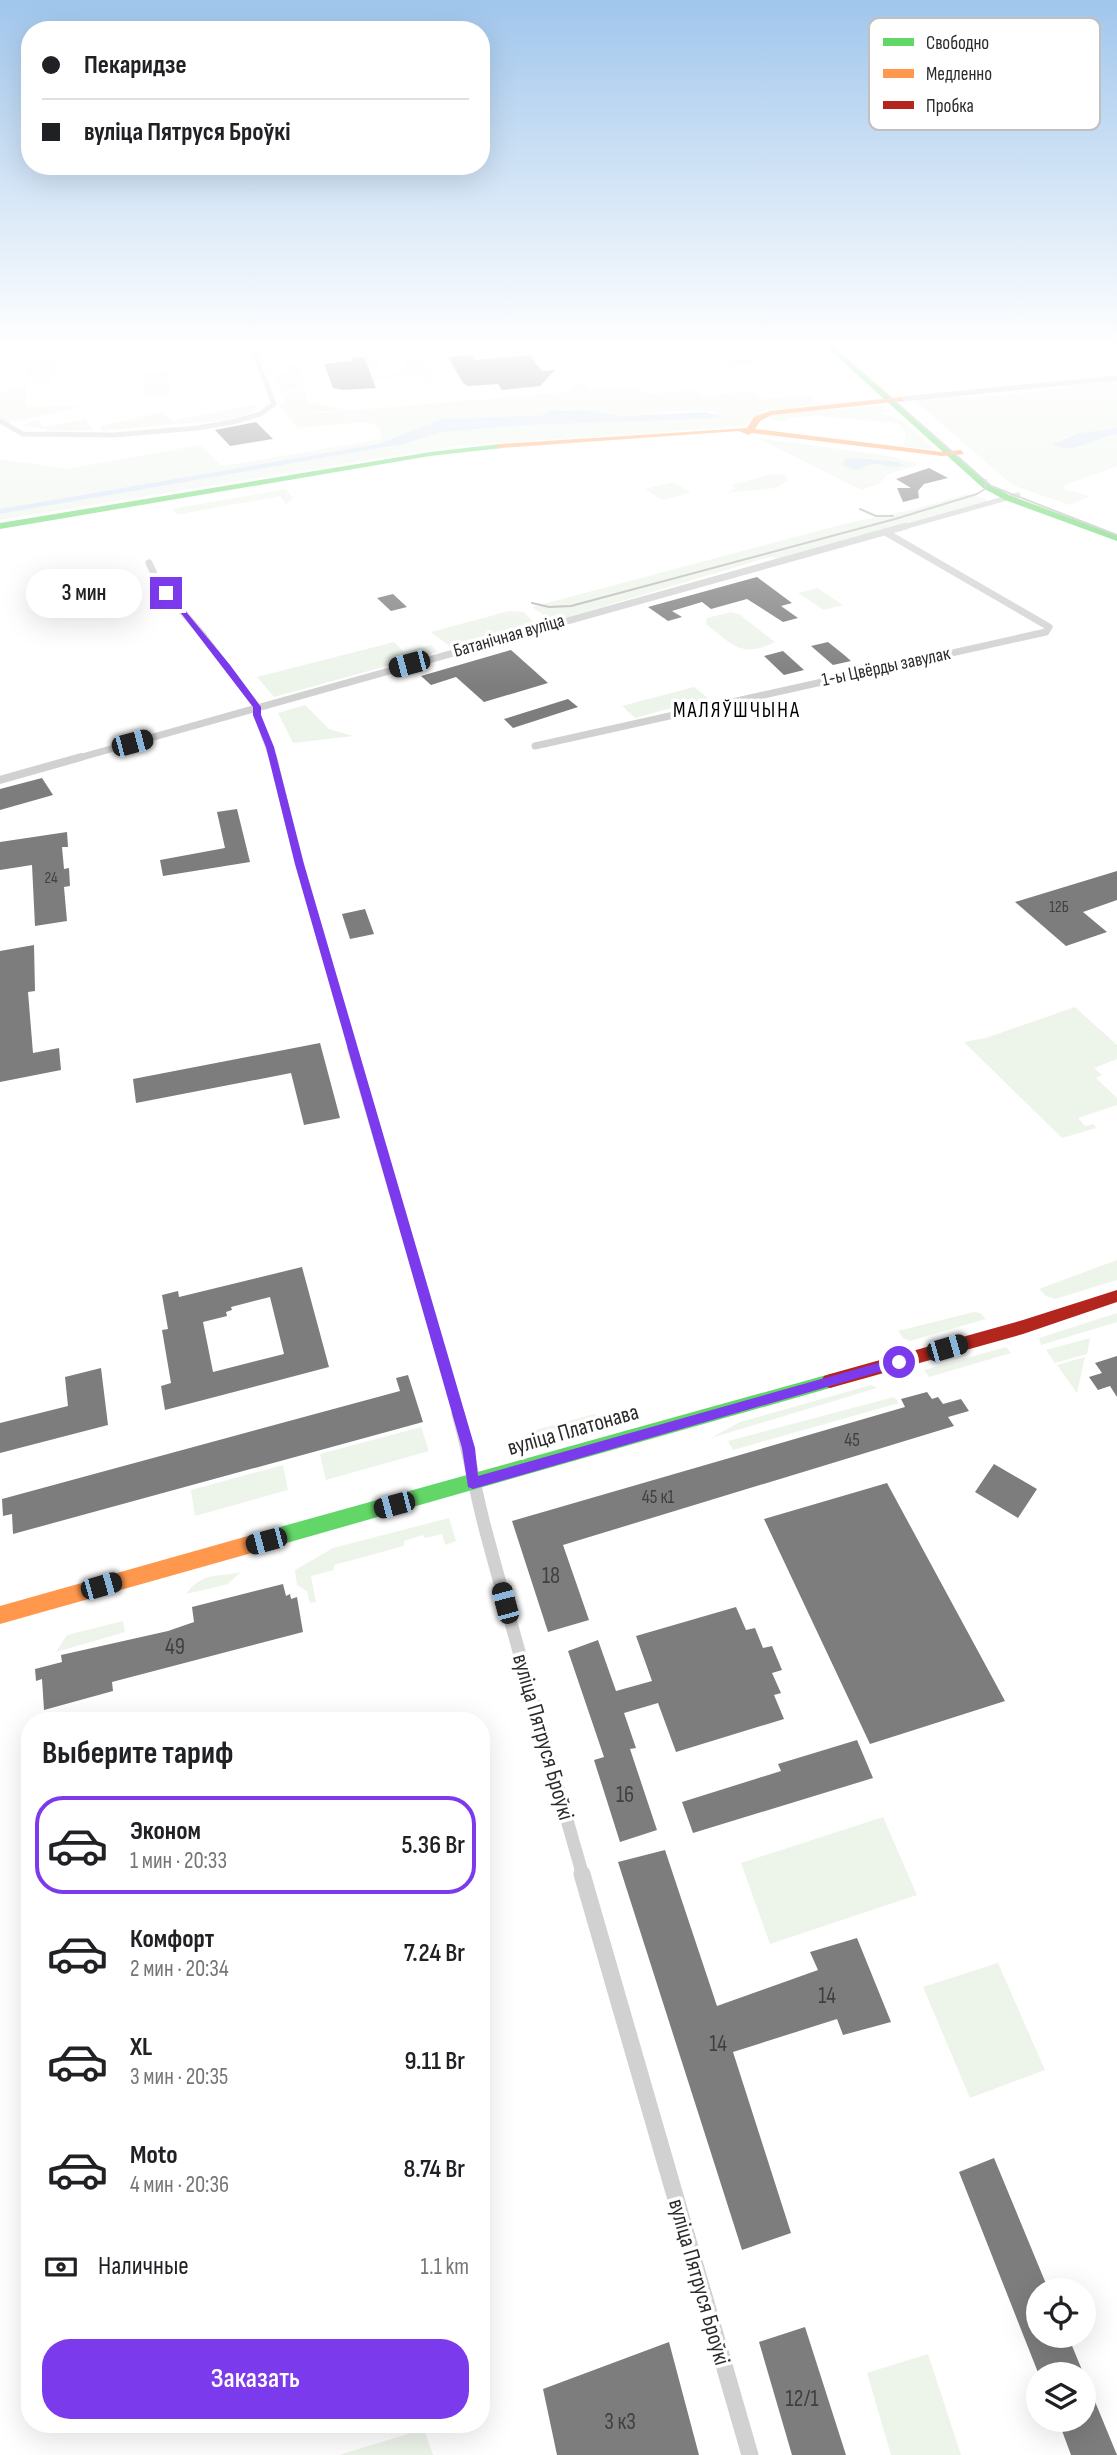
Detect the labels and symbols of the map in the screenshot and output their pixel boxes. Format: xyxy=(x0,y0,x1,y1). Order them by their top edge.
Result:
legend xyxy=(869,18,1100,130)
text: Свободно xyxy=(926,32,989,55)
text: Медленно xyxy=(926,63,992,86)
text: Пробка xyxy=(926,95,974,118)
callout: 3 мин xyxy=(26,568,142,618)
route end xyxy=(150,577,182,609)
street label: Батанічная вуліца xyxy=(451,609,567,663)
street label: 1-ы Цвёрды завулак xyxy=(820,642,953,692)
car xyxy=(386,648,433,680)
district label: МАЛЯЎШЧЫНА xyxy=(673,698,801,723)
car xyxy=(109,727,156,759)
house number: 24 xyxy=(44,869,58,888)
house number: 12Б xyxy=(1049,898,1069,917)
car xyxy=(924,1332,971,1364)
route start xyxy=(883,1346,915,1378)
street label: вуліца Платонава xyxy=(504,1398,642,1462)
house number: 45 xyxy=(844,1429,860,1452)
house number: 45 к1 xyxy=(642,1486,675,1509)
car xyxy=(371,1489,418,1521)
car xyxy=(243,1525,290,1557)
house number: 18 xyxy=(542,1562,560,1590)
car xyxy=(78,1570,125,1602)
car xyxy=(490,1580,521,1626)
house number: 49 xyxy=(165,1633,185,1661)
street label: вуліца Пятруся Броўкі xyxy=(506,1651,580,1823)
house number: 16 xyxy=(616,1781,634,1809)
house number: 14 xyxy=(818,1982,836,2010)
house number: 14 xyxy=(709,2030,727,2058)
street label: вуліца Пятруся Броўкі xyxy=(662,2196,736,2368)
house number: 12/1 xyxy=(785,2385,819,2413)
house number: 3 к3 xyxy=(604,2408,636,2436)

